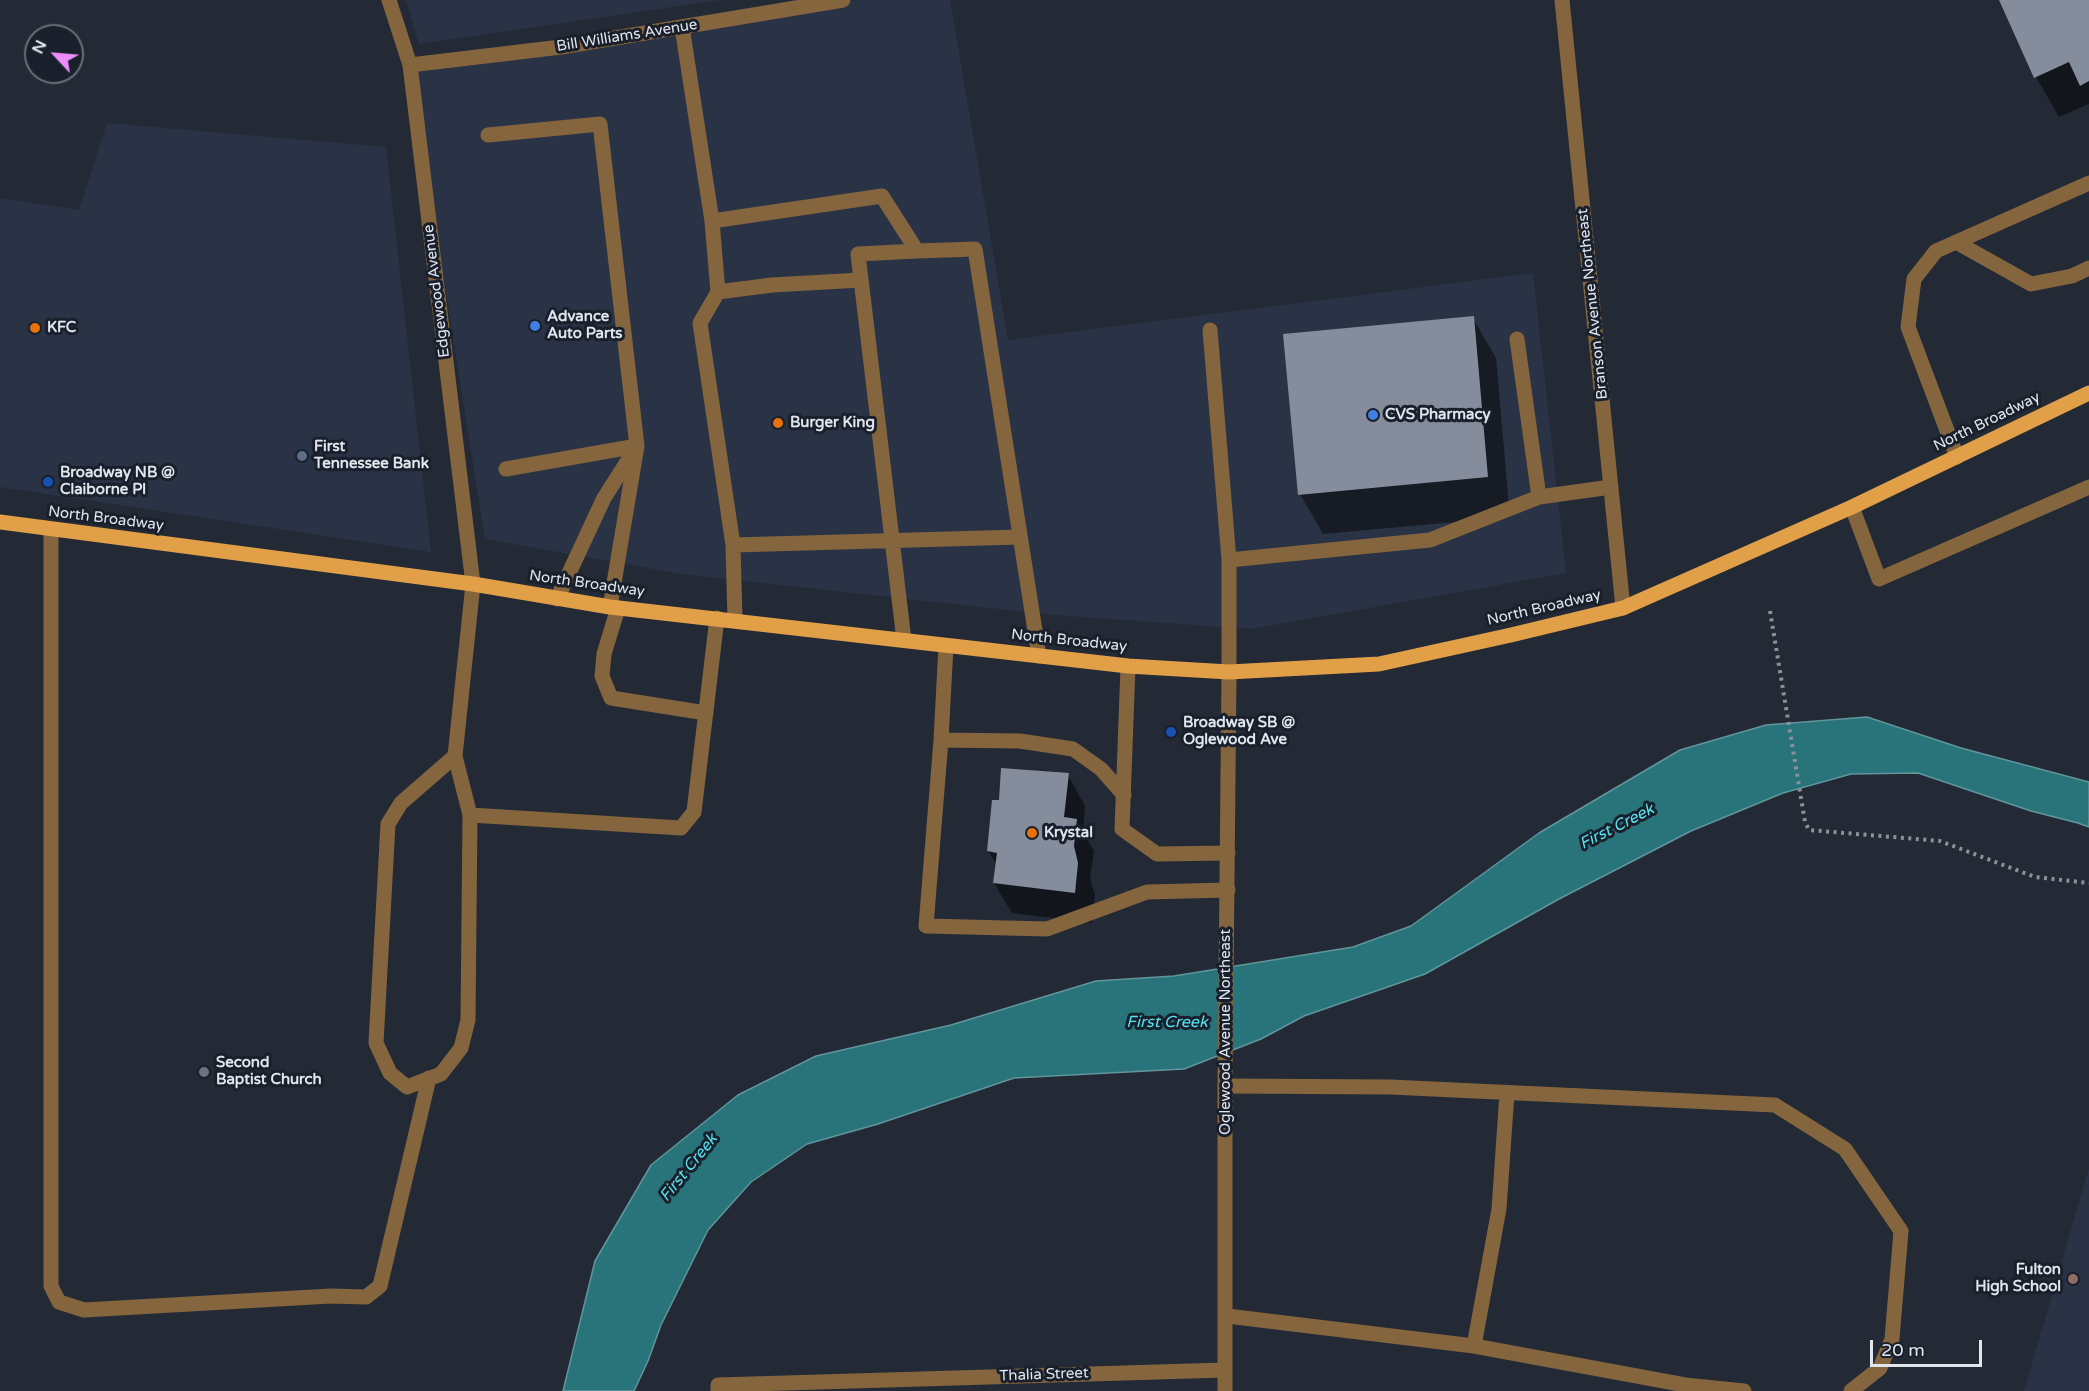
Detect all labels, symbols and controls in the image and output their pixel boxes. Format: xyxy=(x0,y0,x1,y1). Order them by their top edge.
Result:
street label: Bill Williams Avenue xyxy=(555,16,699,56)
north arrow xyxy=(24,24,84,84)
text: N xyxy=(28,37,51,57)
street label: Branson Avenue Northeast xyxy=(1574,208,1612,400)
street label: Edgewood Avenue xyxy=(420,224,454,358)
place label: Advance Auto Parts xyxy=(547,308,623,343)
place label: KFC xyxy=(47,319,76,337)
marker: Advance Auto Parts xyxy=(528,319,542,333)
marker: KFC xyxy=(28,321,42,335)
street label: North Broadway xyxy=(1931,388,2043,456)
place label: CVS Pharmacy xyxy=(1385,406,1490,424)
marker: CVS Pharmacy xyxy=(1366,408,1380,422)
place label: Burger King xyxy=(790,414,875,432)
marker: Burger King xyxy=(771,416,785,430)
place label: First Tennessee Bank xyxy=(314,438,429,473)
marker: First Tennessee Bank xyxy=(295,449,309,463)
place label: Broadway NB @ Claiborne Pl xyxy=(60,464,175,499)
marker: Broadway NB @ Claiborne Pl xyxy=(41,475,55,489)
street label: North Broadway xyxy=(47,503,165,535)
street label: North Broadway xyxy=(528,567,646,601)
street label: North Broadway xyxy=(1485,586,1603,630)
street label: North Broadway xyxy=(1010,626,1128,656)
place label: Broadway SB @ Oglewood Ave xyxy=(1183,714,1295,749)
marker: Broadway SB @ Oglewood Ave xyxy=(1164,725,1178,739)
water label: First Creek xyxy=(1576,800,1658,854)
place label: Krystal xyxy=(1044,824,1093,842)
marker: Krystal xyxy=(1025,826,1039,840)
street label: Oglewood Avenue Northeast xyxy=(1217,929,1235,1135)
water label: First Creek xyxy=(1126,1013,1208,1033)
place label: Second Baptist Church xyxy=(216,1054,322,1089)
marker: Second Baptist Church xyxy=(197,1065,211,1079)
water label: First Creek xyxy=(656,1130,722,1206)
place label: Fulton High School xyxy=(1975,1261,2061,1296)
marker: Fulton High School xyxy=(2066,1272,2080,1286)
scale bar xyxy=(1873,1328,1986,1366)
text: 20 m xyxy=(1881,1339,1925,1361)
street label: Thalia Street xyxy=(999,1364,1089,1386)

